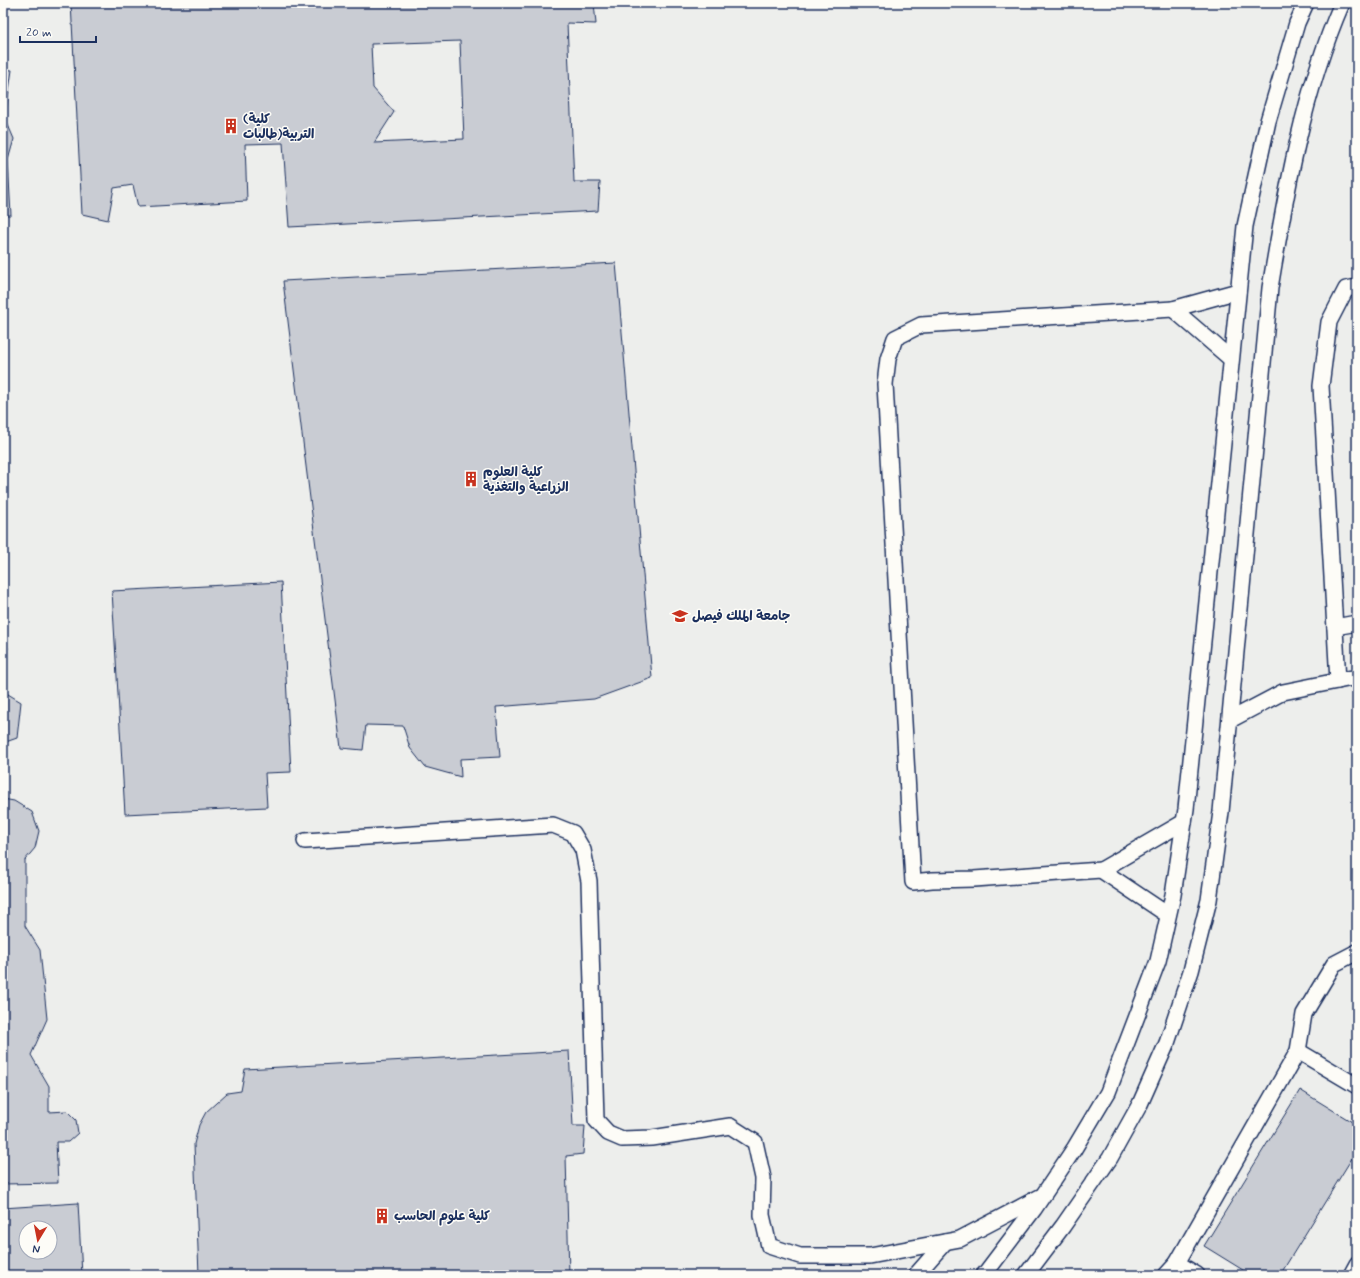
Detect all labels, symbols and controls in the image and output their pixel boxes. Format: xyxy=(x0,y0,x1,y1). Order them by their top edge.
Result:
scale bar xyxy=(20,18,96,44)
text: 20 m xyxy=(26,25,52,41)
place label: (كلية التربية(طالبات xyxy=(243,111,314,143)
building icon: (كلية التربية(طالبات xyxy=(222,117,240,135)
place label: كلية العلوم الزراعية والتغذية xyxy=(483,464,569,496)
building icon: كلية العلوم الزراعية والتغذية xyxy=(462,470,480,488)
school or university icon: جامعة الملك فيصل xyxy=(671,607,689,625)
place label: جامعة الملك فيصل xyxy=(692,608,791,625)
building icon: كلية علوم الحاسب xyxy=(373,1207,391,1225)
place label: كلية علوم الحاسب xyxy=(394,1208,490,1226)
north arrow xyxy=(18,1220,58,1260)
text: N xyxy=(32,1241,41,1256)

